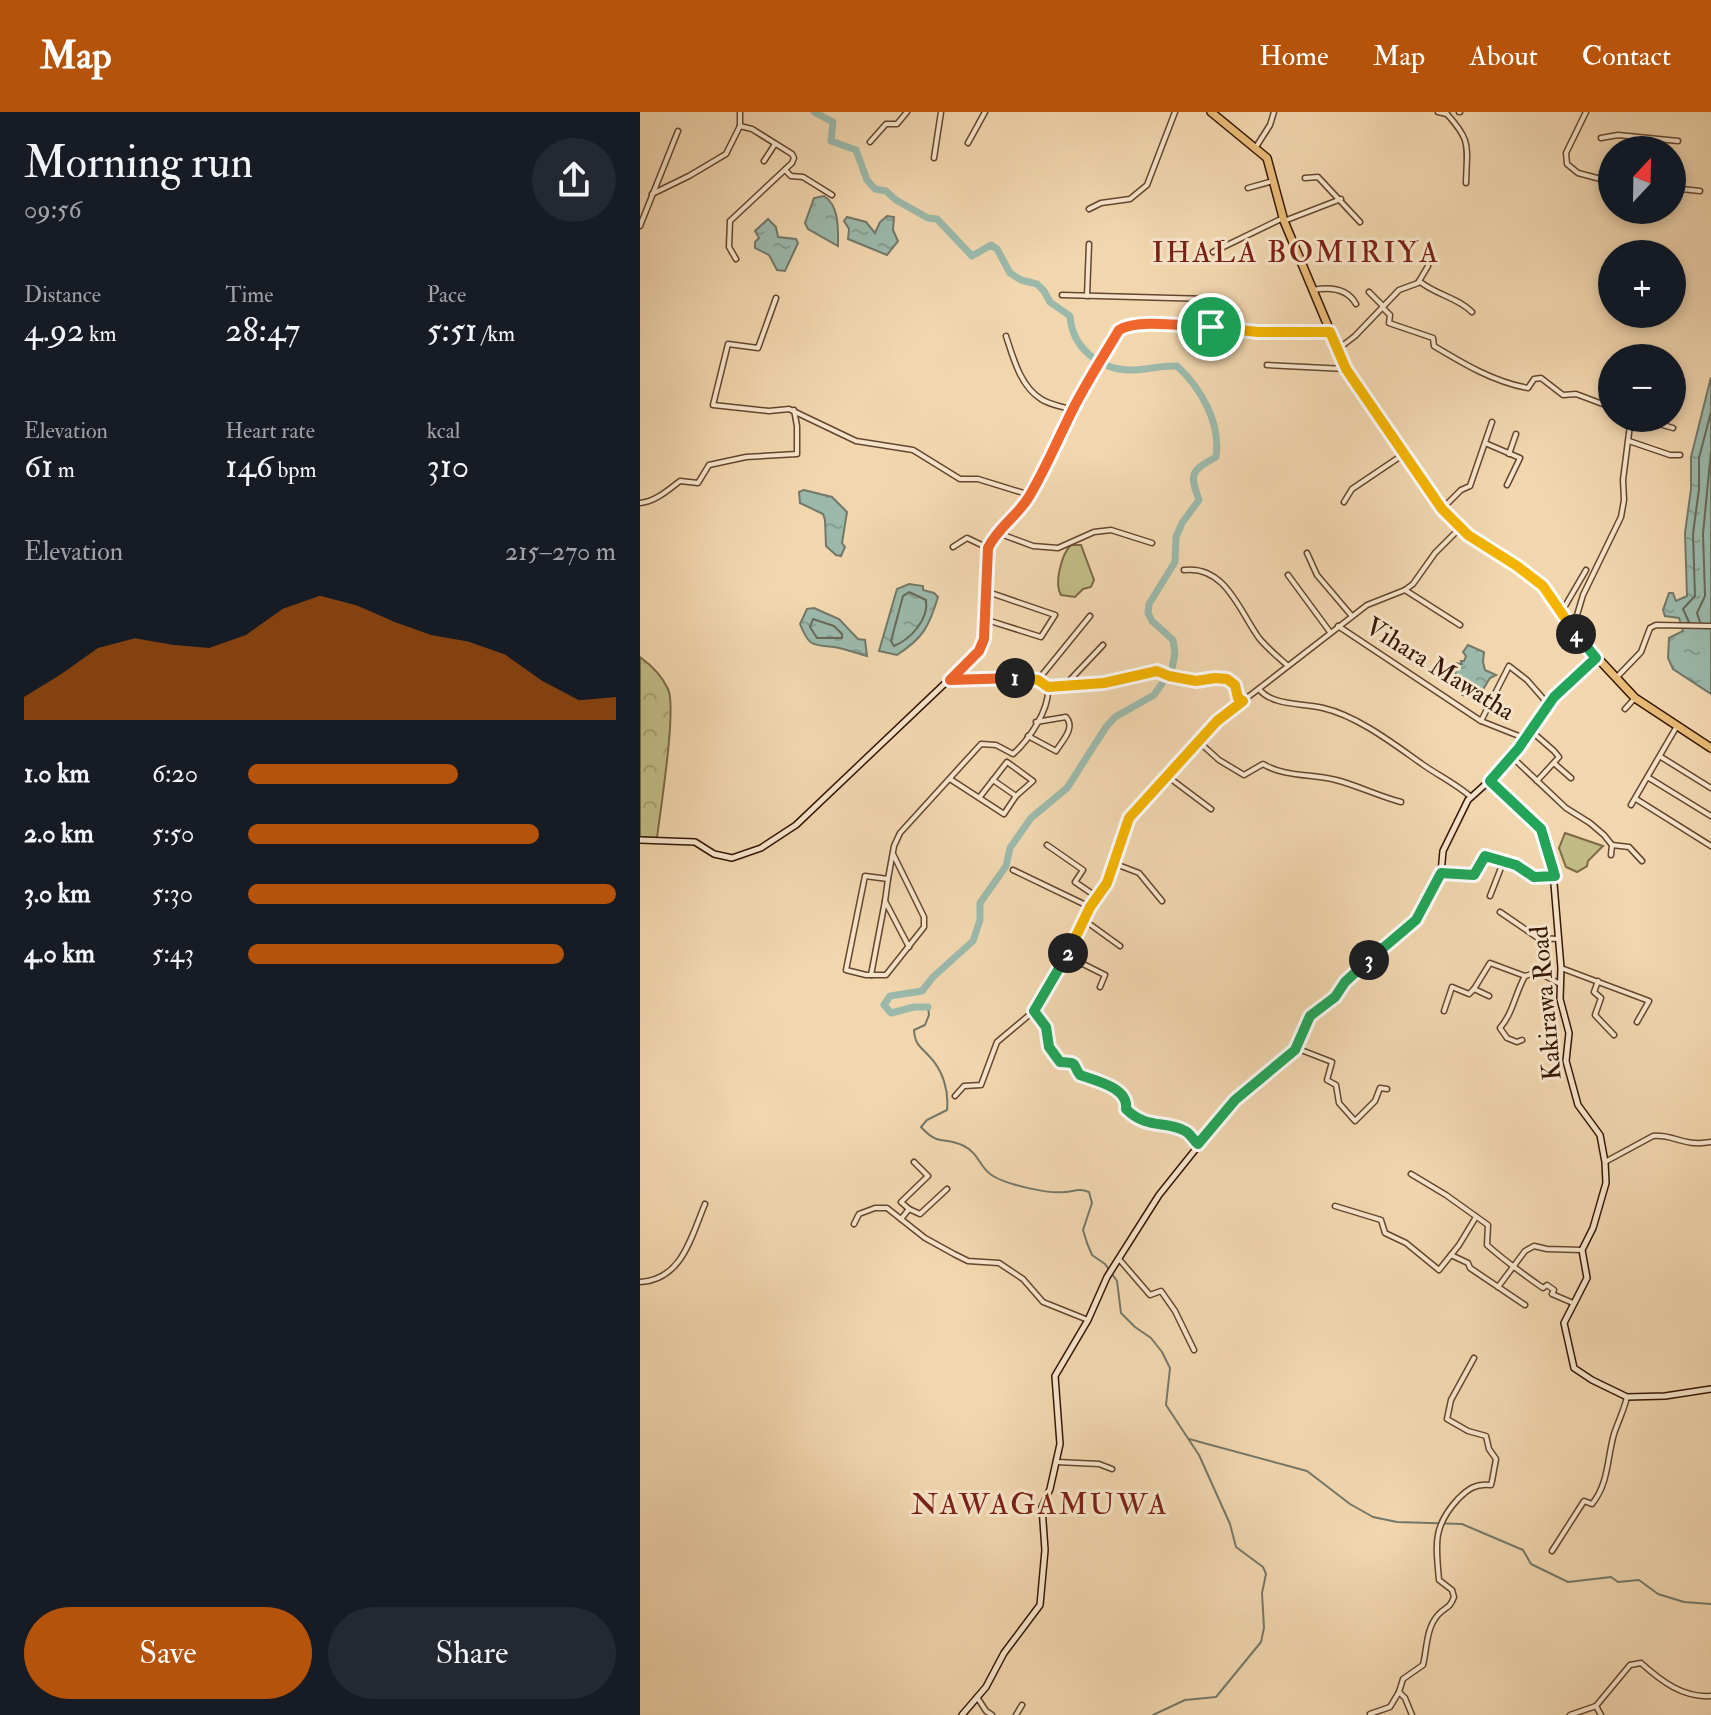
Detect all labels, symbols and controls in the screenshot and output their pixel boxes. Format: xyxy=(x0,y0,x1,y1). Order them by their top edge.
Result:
text: Map xyxy=(40,32,111,80)
text: Home xyxy=(1259,39,1329,74)
text: Map xyxy=(1373,39,1425,74)
text: About xyxy=(1469,39,1538,74)
text: Contact xyxy=(1582,39,1671,74)
text: Morning run xyxy=(24,136,253,191)
north arrow xyxy=(1598,136,1686,224)
map controls xyxy=(1598,136,1686,432)
button: share xyxy=(532,138,616,222)
text: 09:56 xyxy=(24,194,82,226)
district label: IHALA BOMIRIYA xyxy=(1152,234,1440,271)
button: + xyxy=(1598,240,1686,328)
text: Distance xyxy=(24,281,101,309)
text: Time xyxy=(225,281,273,309)
text: Pace xyxy=(427,281,466,309)
pin xyxy=(1177,293,1245,361)
icon: arrive xyxy=(1189,305,1233,349)
text: 4.92 xyxy=(24,309,84,352)
text: 28:47 xyxy=(225,309,300,352)
text: 5:51 xyxy=(427,309,477,352)
text: km xyxy=(84,320,116,348)
text: /km xyxy=(477,320,515,348)
button: − xyxy=(1598,344,1686,432)
text: Elevation xyxy=(24,417,108,445)
text: Heart rate xyxy=(225,417,315,445)
text: kcal xyxy=(427,417,460,445)
text: 61 xyxy=(24,445,53,488)
text: 146 xyxy=(225,445,273,488)
text: 310 xyxy=(427,445,469,488)
text: m xyxy=(53,456,75,484)
text: bpm xyxy=(273,456,317,484)
text: Elevation xyxy=(24,536,123,568)
text: 215–270 m xyxy=(505,536,616,568)
street label: Vihara Mawatha xyxy=(1359,610,1521,728)
pin: 4 xyxy=(1556,614,1596,654)
text: 4 xyxy=(1570,620,1582,648)
pin: 1 xyxy=(995,658,1035,698)
text: 1 xyxy=(1011,664,1019,692)
text: 1.0 km xyxy=(24,758,90,790)
text: 6:20 xyxy=(152,758,198,790)
text: 2.0 km xyxy=(24,818,94,850)
text: 5:50 xyxy=(152,818,194,850)
text: 3.0 km xyxy=(24,878,90,910)
text: 5:30 xyxy=(152,878,193,910)
street label: Kakirawa Road xyxy=(1523,924,1569,1081)
pin: 2 xyxy=(1048,933,1088,973)
text: 4.0 km xyxy=(24,938,95,970)
text: 5:43 xyxy=(152,938,194,970)
text: 2 xyxy=(1062,939,1074,967)
pin: 3 xyxy=(1349,940,1389,980)
text: 3 xyxy=(1365,946,1373,974)
district label: NAWAGAMUWA xyxy=(911,1486,1169,1523)
button: Save xyxy=(24,1607,312,1699)
button: Share xyxy=(328,1607,616,1699)

